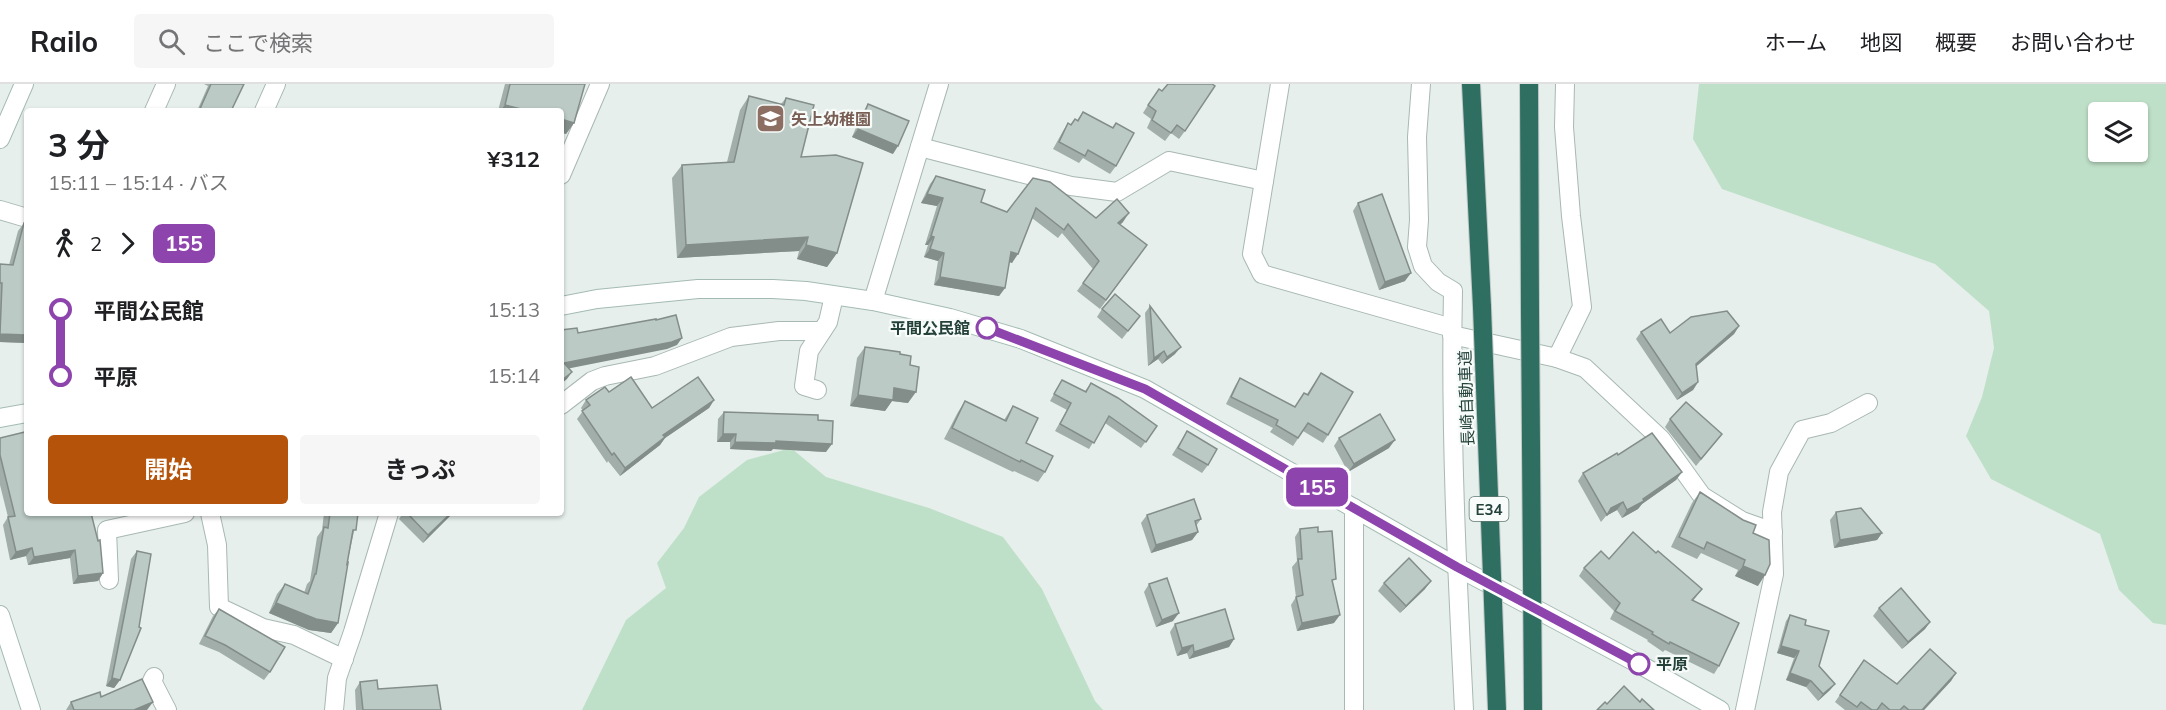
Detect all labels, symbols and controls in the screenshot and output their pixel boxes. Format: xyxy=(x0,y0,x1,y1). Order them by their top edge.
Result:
search box xyxy=(134,14,554,68)
text: Railo xyxy=(30,24,98,59)
icon: search xyxy=(155,25,188,58)
text: ここで検索 xyxy=(203,29,313,57)
text: ホーム xyxy=(1765,29,1827,55)
text: 地図 xyxy=(1860,29,1902,55)
text: 概要 xyxy=(1935,29,1977,55)
text: お問い合わせ xyxy=(2010,29,2136,55)
map controls xyxy=(2088,102,2148,162)
button: layers xyxy=(2088,102,2148,162)
school or university icon: 矢上幼稚園 xyxy=(754,103,786,135)
place label: 矢上幼稚園 xyxy=(791,109,871,129)
text: 3 分 xyxy=(48,124,110,165)
text: ¥312 xyxy=(487,145,540,173)
text: 15:11 – 15:14 · バス xyxy=(48,170,229,195)
icon: walk xyxy=(48,227,81,260)
icon: forward xyxy=(111,227,144,260)
text: 155 xyxy=(165,230,203,256)
text: 2 xyxy=(90,231,102,256)
text: 平間公民館 xyxy=(94,297,204,325)
text: 15:13 xyxy=(487,297,540,322)
marker: 平間公民館 xyxy=(976,317,998,339)
place label: 平間公民館 xyxy=(890,318,970,338)
street label: 長崎自動車道 xyxy=(1454,350,1478,446)
text: 平原 xyxy=(94,363,138,391)
text: 15:14 xyxy=(487,363,540,388)
button: 開始 xyxy=(48,435,288,504)
button: きっぷ xyxy=(300,435,540,504)
line badge: 155 xyxy=(1282,468,1352,506)
text: 155 xyxy=(1298,474,1336,500)
road number: E34 xyxy=(1470,497,1508,521)
marker: 平原 xyxy=(1628,653,1650,675)
place label: 平原 xyxy=(1656,654,1688,674)

